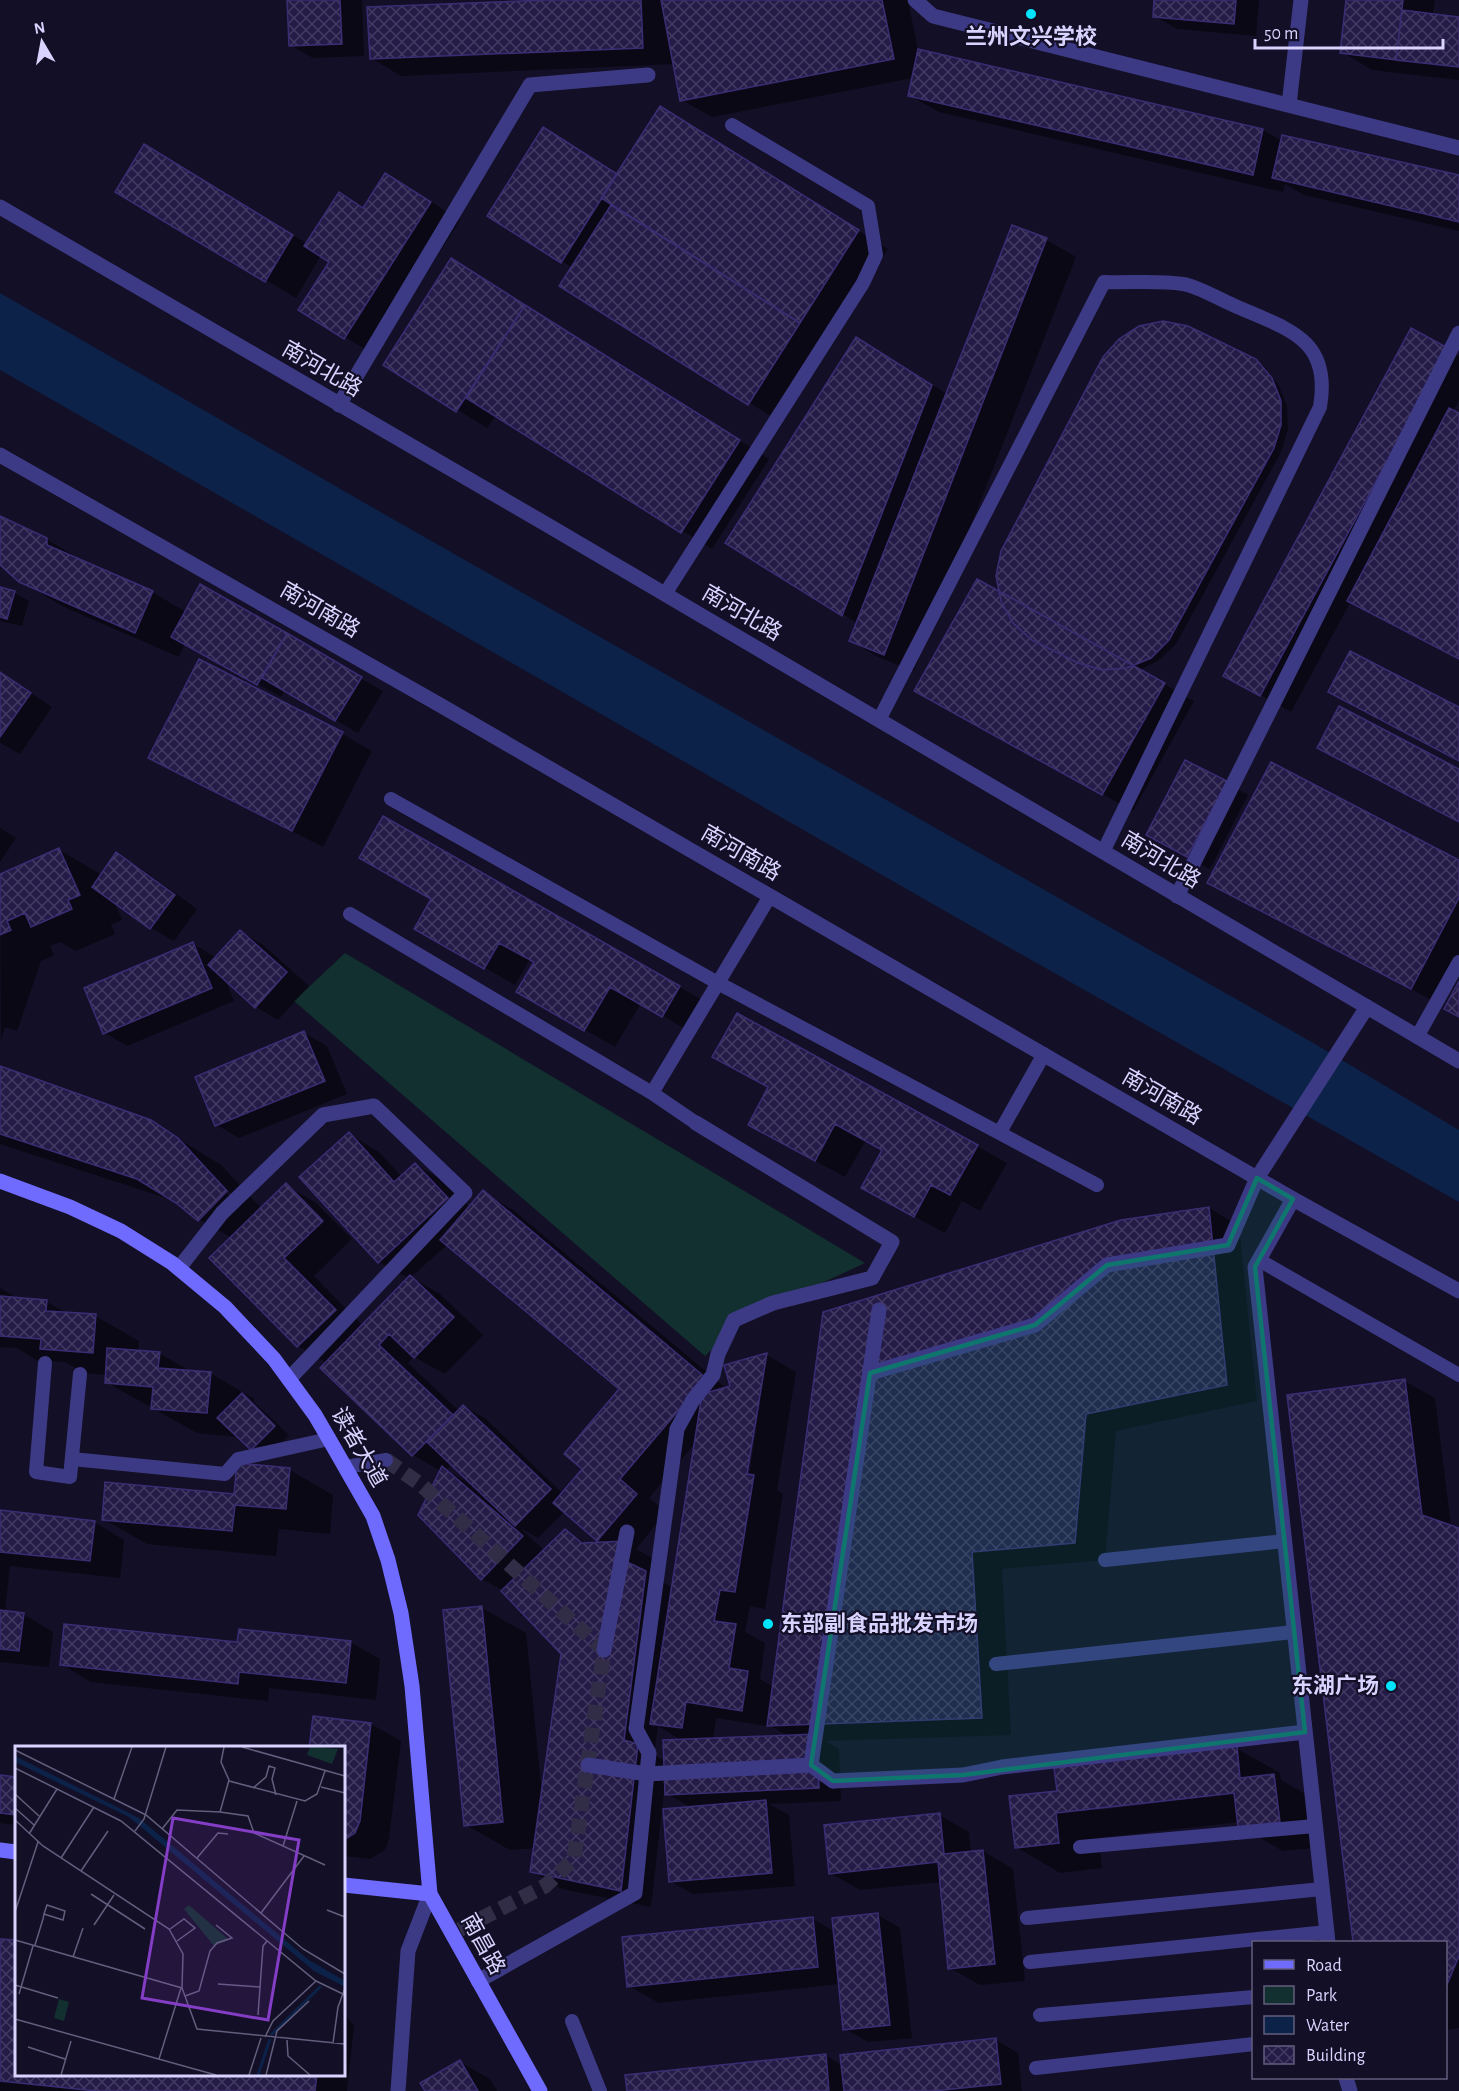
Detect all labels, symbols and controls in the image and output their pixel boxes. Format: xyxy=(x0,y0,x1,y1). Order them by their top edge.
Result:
marker: 兰州文兴学校 xyxy=(1024,7,1038,21)
north arrow xyxy=(12,12,72,72)
scale bar xyxy=(1255,12,1442,50)
text: N xyxy=(33,19,46,37)
place label: 兰州文兴学校 xyxy=(965,25,1097,48)
text: 50 m xyxy=(1264,25,1298,43)
street label: 南河北路 xyxy=(278,337,366,401)
street label: 南河南路 xyxy=(276,578,364,642)
street label: 南河北路 xyxy=(698,581,786,645)
street label: 南河南路 xyxy=(697,821,785,885)
street label: 南河北路 xyxy=(1118,827,1205,892)
street label: 南河南路 xyxy=(1118,1065,1206,1129)
street label: 读者大道 xyxy=(327,1403,391,1491)
place label: 东部副食品批发市场 xyxy=(780,1611,978,1635)
marker: 东部副食品批发市场 xyxy=(761,1617,775,1631)
place label: 东湖广场 xyxy=(1291,1674,1379,1697)
marker: 东湖广场 xyxy=(1384,1679,1398,1693)
inset map xyxy=(15,1746,345,2076)
street label: 南昌路 xyxy=(457,1909,509,1978)
legend xyxy=(1252,1941,1447,2079)
text: Road xyxy=(1306,1957,1342,1975)
text: Park xyxy=(1306,1987,1338,2005)
text: Water xyxy=(1306,2017,1349,2035)
text: Building xyxy=(1306,2047,1366,2065)

